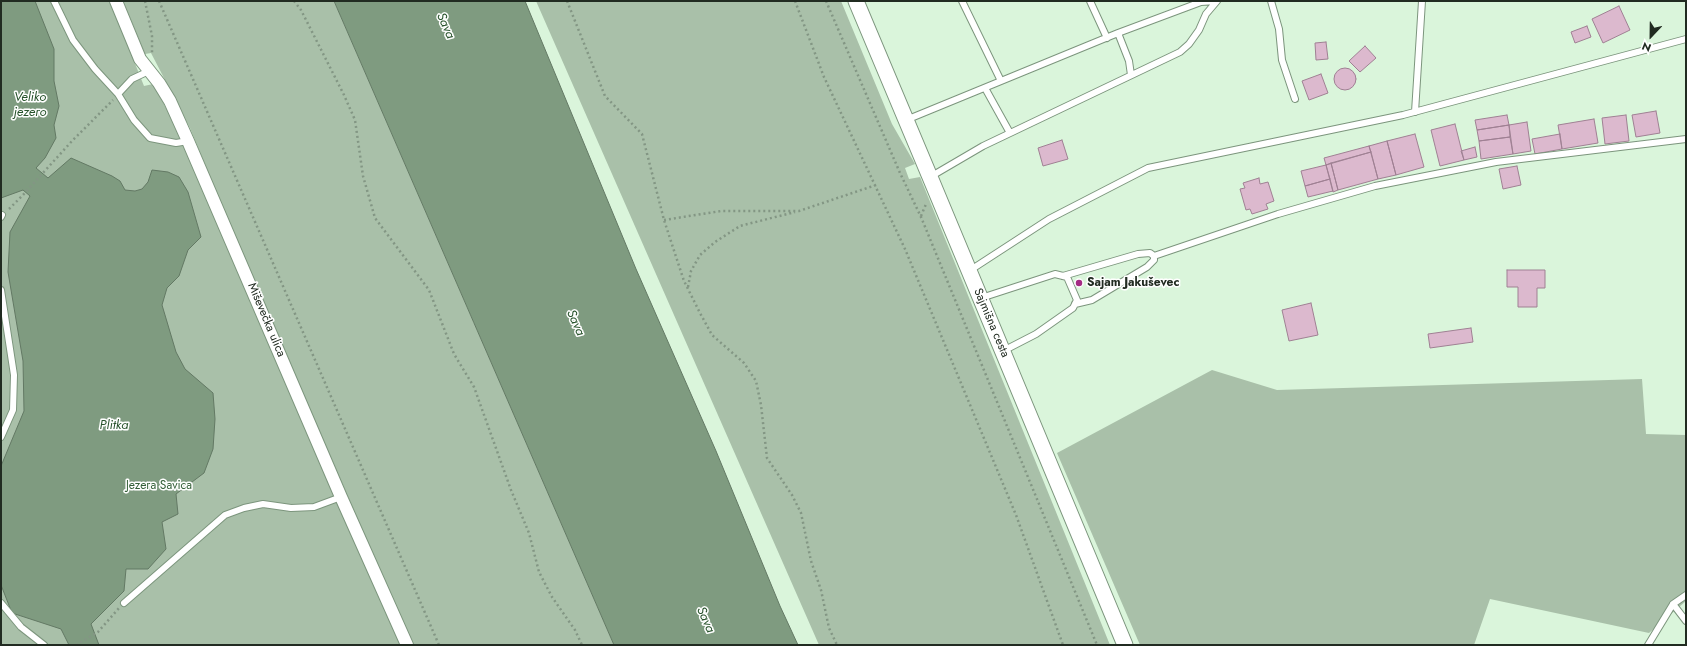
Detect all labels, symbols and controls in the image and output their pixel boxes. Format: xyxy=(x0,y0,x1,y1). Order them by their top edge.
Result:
water label: Sava xyxy=(432,11,458,41)
north arrow xyxy=(1631,16,1671,56)
text: N xyxy=(1639,38,1654,56)
water label: Veliko jezero xyxy=(14,90,46,121)
place label: Sajam Jakuševec xyxy=(1087,276,1179,290)
marker: Sajam Jakuševec xyxy=(1074,278,1084,288)
street label: Miševečka ulica xyxy=(244,281,288,359)
street label: Sajmišna cesta xyxy=(970,286,1012,360)
water label: Sava xyxy=(562,308,588,338)
water label: Plitka xyxy=(100,418,128,434)
park label: Jezera Savica xyxy=(126,479,192,493)
water label: Sava xyxy=(692,605,718,635)

